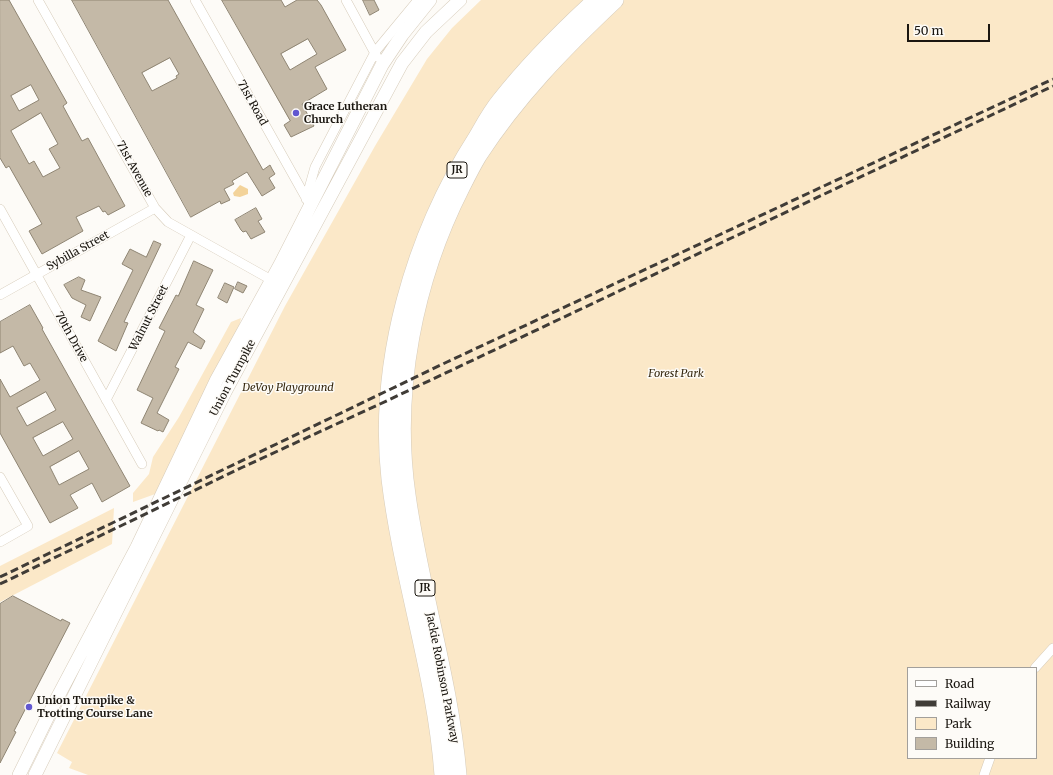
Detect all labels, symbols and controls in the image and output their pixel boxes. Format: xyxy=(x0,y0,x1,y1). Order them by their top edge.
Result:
scale bar xyxy=(909,16,992,42)
text: 50 m xyxy=(914,23,943,38)
street label: 71st Road xyxy=(234,78,270,128)
place label: Grace Lutheran Church xyxy=(304,100,387,126)
marker: Grace Lutheran Church xyxy=(291,108,301,118)
street label: 71st Avenue xyxy=(113,139,155,199)
road number: JR xyxy=(447,162,467,178)
street label: Sybilla Street xyxy=(44,228,112,274)
street label: Walnut Street xyxy=(127,283,171,353)
street label: 70th Drive xyxy=(52,309,90,365)
street label: Union Turnpike xyxy=(207,338,259,418)
park label: Forest Park xyxy=(648,367,704,381)
park label: DeVoy Playground xyxy=(242,381,334,395)
road number: JR xyxy=(415,580,435,596)
street label: Jackie Robinson Parkway xyxy=(423,611,461,745)
legend xyxy=(907,667,1037,759)
text: Road xyxy=(945,676,974,691)
place label: Union Turnpike & Trotting Course Lane xyxy=(37,694,153,720)
text: Railway xyxy=(945,696,991,711)
marker: Union Turnpike & Trotting Course Lane xyxy=(24,702,34,712)
text: Park xyxy=(945,716,972,731)
text: Building xyxy=(945,736,994,751)

